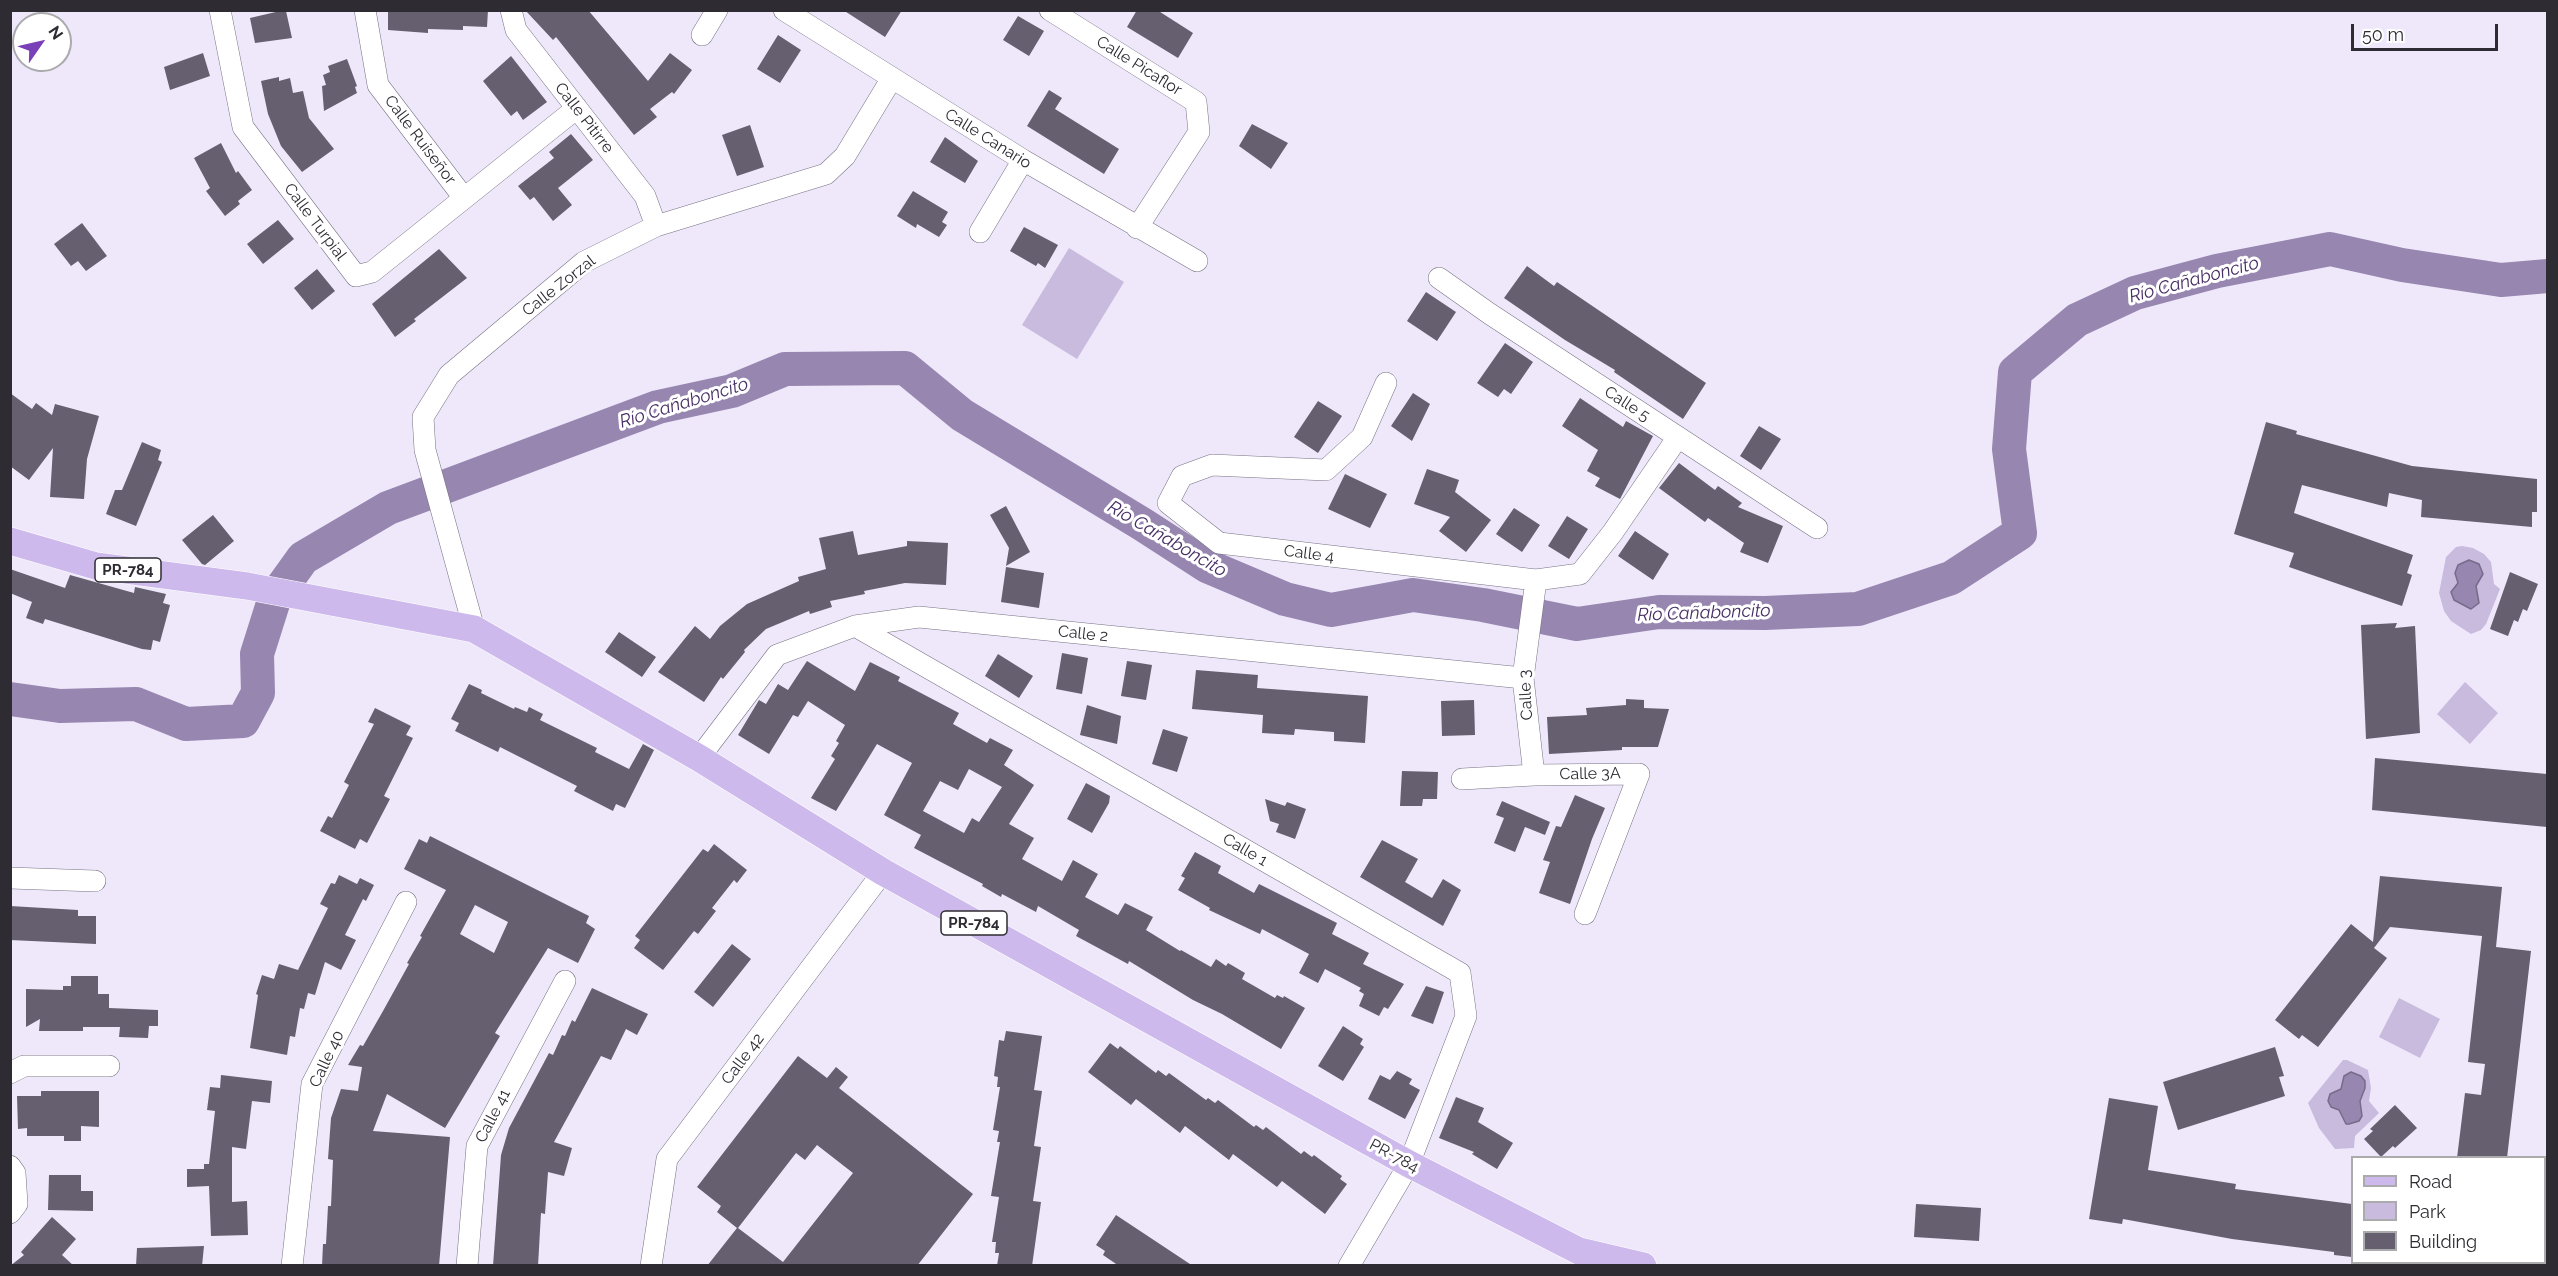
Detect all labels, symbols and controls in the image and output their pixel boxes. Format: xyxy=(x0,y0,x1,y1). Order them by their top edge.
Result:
north arrow xyxy=(12,12,72,72)
scale bar xyxy=(2354,12,2501,50)
text: N xyxy=(44,22,67,43)
text: 50 m xyxy=(2362,24,2404,45)
street label: Calle Picaflor xyxy=(1093,32,1185,100)
street label: Calle Pitirre xyxy=(550,79,618,157)
street label: Calle Ruiseñor xyxy=(380,92,460,188)
street label: Calle Canario xyxy=(941,105,1035,173)
street label: Calle Turpial xyxy=(280,180,350,264)
street label: Calle Zorzal xyxy=(519,251,599,321)
water label: Río Cañaboncito xyxy=(2127,252,2261,308)
water label: Río Cañaboncito xyxy=(617,373,751,433)
street label: Calle 5 xyxy=(1601,382,1653,426)
water label: Río Cañaboncito xyxy=(1104,496,1230,582)
street label: Calle 4 xyxy=(1283,541,1335,567)
road number: PR-784 xyxy=(95,558,161,582)
water label: Río Cañaboncito xyxy=(1637,600,1771,626)
street label: Calle 2 xyxy=(1057,622,1109,646)
street label: Calle 3 xyxy=(1515,669,1537,721)
street label: Calle 3A xyxy=(1559,764,1621,784)
street label: Calle 1 xyxy=(1219,830,1271,870)
road number: PR-784 xyxy=(941,911,1007,935)
street label: Calle 40 xyxy=(306,1028,348,1090)
street label: Calle 42 xyxy=(718,1030,768,1088)
street label: Calle 41 xyxy=(471,1086,515,1146)
street label: PR-784 xyxy=(1366,1135,1422,1177)
legend xyxy=(2351,1156,2546,1264)
text: Road xyxy=(2409,1171,2452,1192)
text: Park xyxy=(2409,1201,2446,1222)
text: Building xyxy=(2409,1231,2477,1252)

